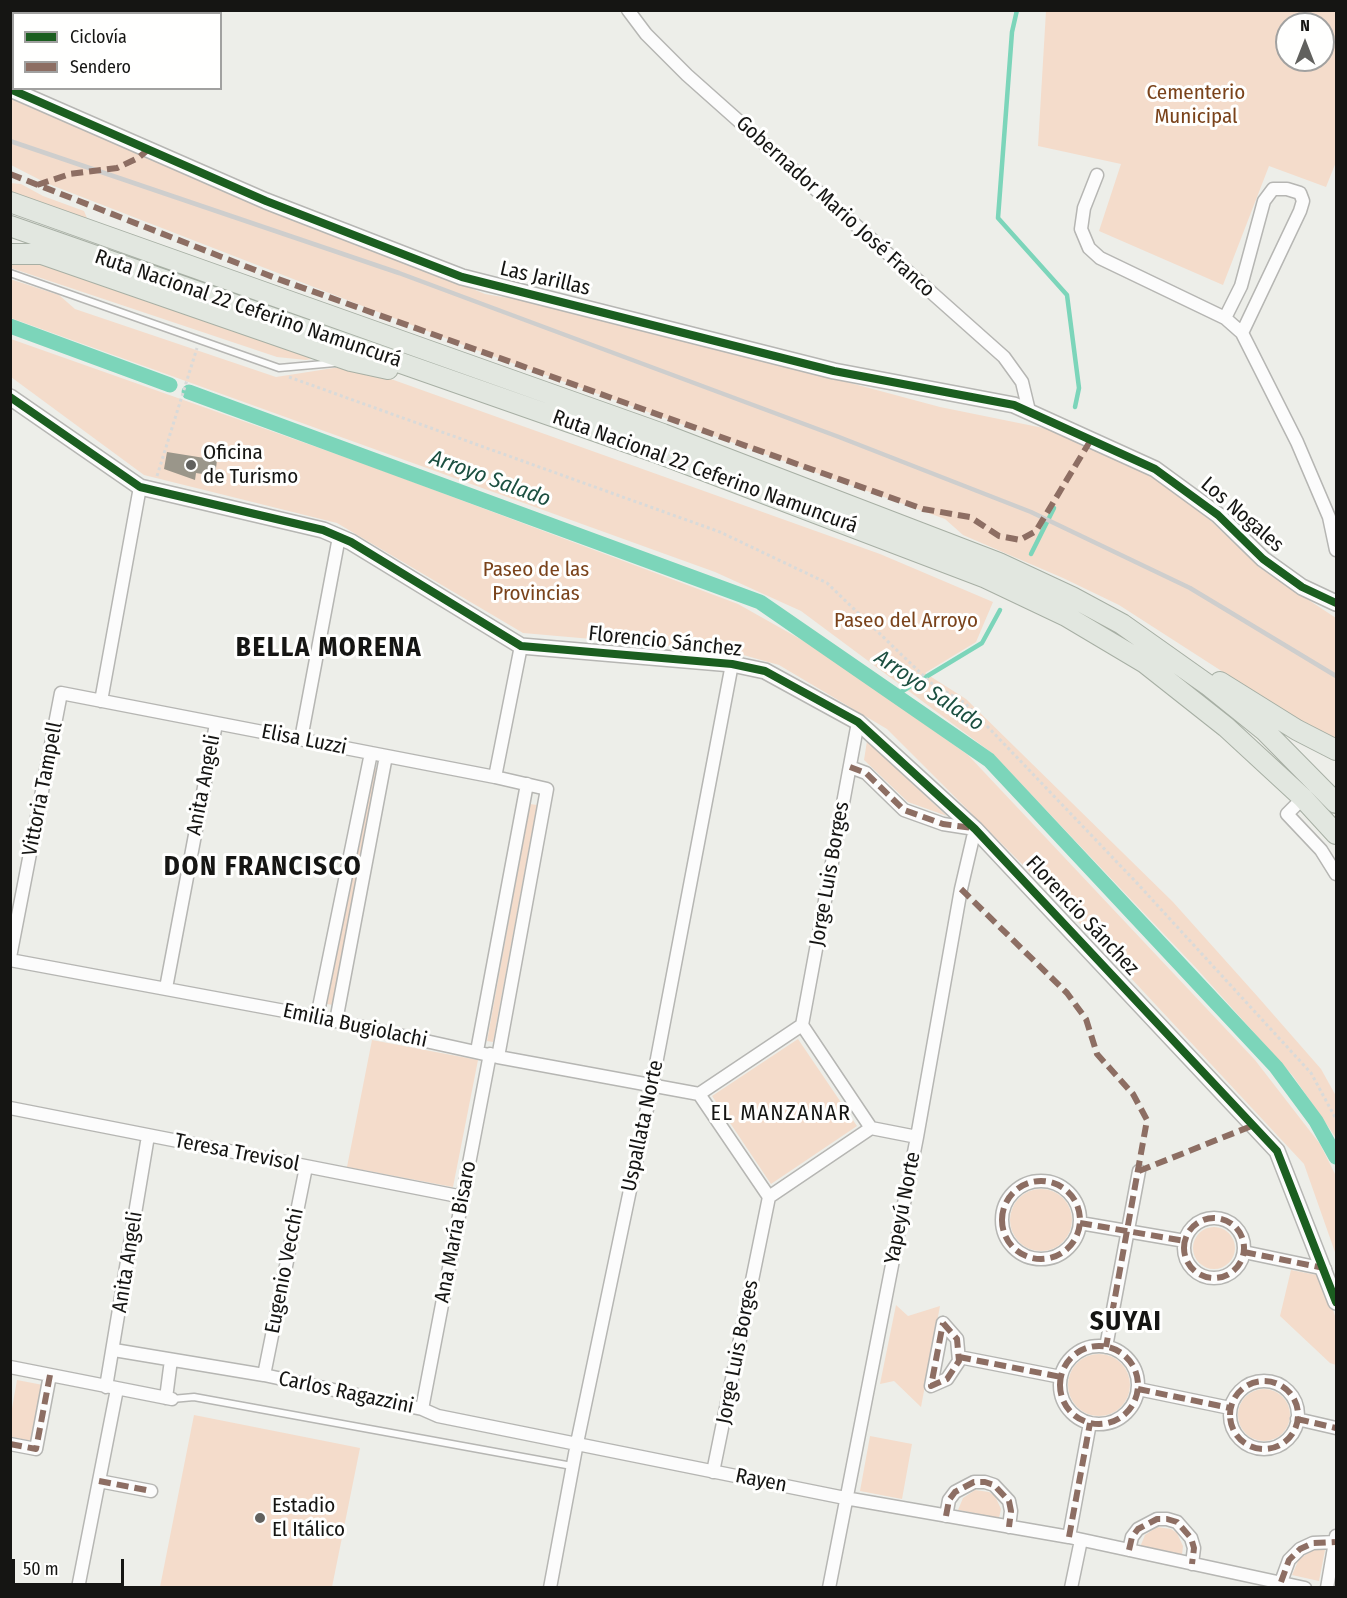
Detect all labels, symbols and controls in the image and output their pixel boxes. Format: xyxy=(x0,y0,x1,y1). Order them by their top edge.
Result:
legend xyxy=(12,12,222,90)
north arrow xyxy=(1275,12,1335,72)
text: N xyxy=(1300,16,1310,35)
text: Ciclovía xyxy=(70,26,127,48)
text: Sendero xyxy=(70,56,131,78)
park label: Cementerio Municipal xyxy=(1147,80,1245,130)
street label: Gobernador Mario José Franco xyxy=(730,111,940,303)
street label: Ruta Nacional 22 Ceferino Namuncurá xyxy=(91,245,405,373)
street label: Las Jarillas xyxy=(497,256,593,302)
street label: Ruta Nacional 22 Ceferino Namuncurá xyxy=(549,405,861,539)
place label: Oficina de Turismo xyxy=(203,440,298,490)
water label: Arroyo Salado xyxy=(426,445,554,513)
marker: Oficina de Turismo xyxy=(184,458,198,472)
street label: Los Nogales xyxy=(1195,472,1289,558)
park label: Paseo de las Provincias xyxy=(483,557,589,607)
park label: Paseo del Arroyo xyxy=(834,608,978,634)
street label: Florencio Sánchez xyxy=(587,621,743,663)
district label: BELLA MORENA xyxy=(236,632,422,664)
water label: Arroyo Salado xyxy=(869,645,989,737)
street label: Elisa Luzzi xyxy=(259,719,349,761)
street label: Vittoria Tampell xyxy=(18,720,68,858)
street label: Anita Angeli xyxy=(182,732,226,838)
street label: Jorge Luis Borges xyxy=(805,800,855,948)
district label: DON FRANCISCO xyxy=(164,851,362,883)
street label: Florencio Sánchez xyxy=(1020,851,1144,981)
street label: Emilia Bugiolachi xyxy=(281,998,429,1054)
street label: Uspallata Norte xyxy=(617,1058,669,1194)
district label: EL MANZANAR xyxy=(710,1101,852,1127)
street label: Teresa Trevisol xyxy=(173,1129,301,1177)
street label: Yapeyú Norte xyxy=(880,1150,926,1266)
street label: Ana María Bisaro xyxy=(430,1159,482,1305)
street label: Eugenio Vecchi xyxy=(260,1206,310,1336)
street label: Anita Angeli xyxy=(108,1210,148,1314)
street label: Jorge Luis Borges xyxy=(712,1278,764,1426)
district label: SUYAI xyxy=(1090,1306,1162,1338)
street label: Carlos Ragazzini xyxy=(276,1366,416,1420)
street label: Rayen xyxy=(733,1464,789,1498)
place label: Estadio El Itálico xyxy=(272,1493,345,1543)
marker: Estadio El Itálico xyxy=(253,1511,267,1525)
scale bar xyxy=(15,1547,128,1585)
text: 50 m xyxy=(23,1558,59,1580)

